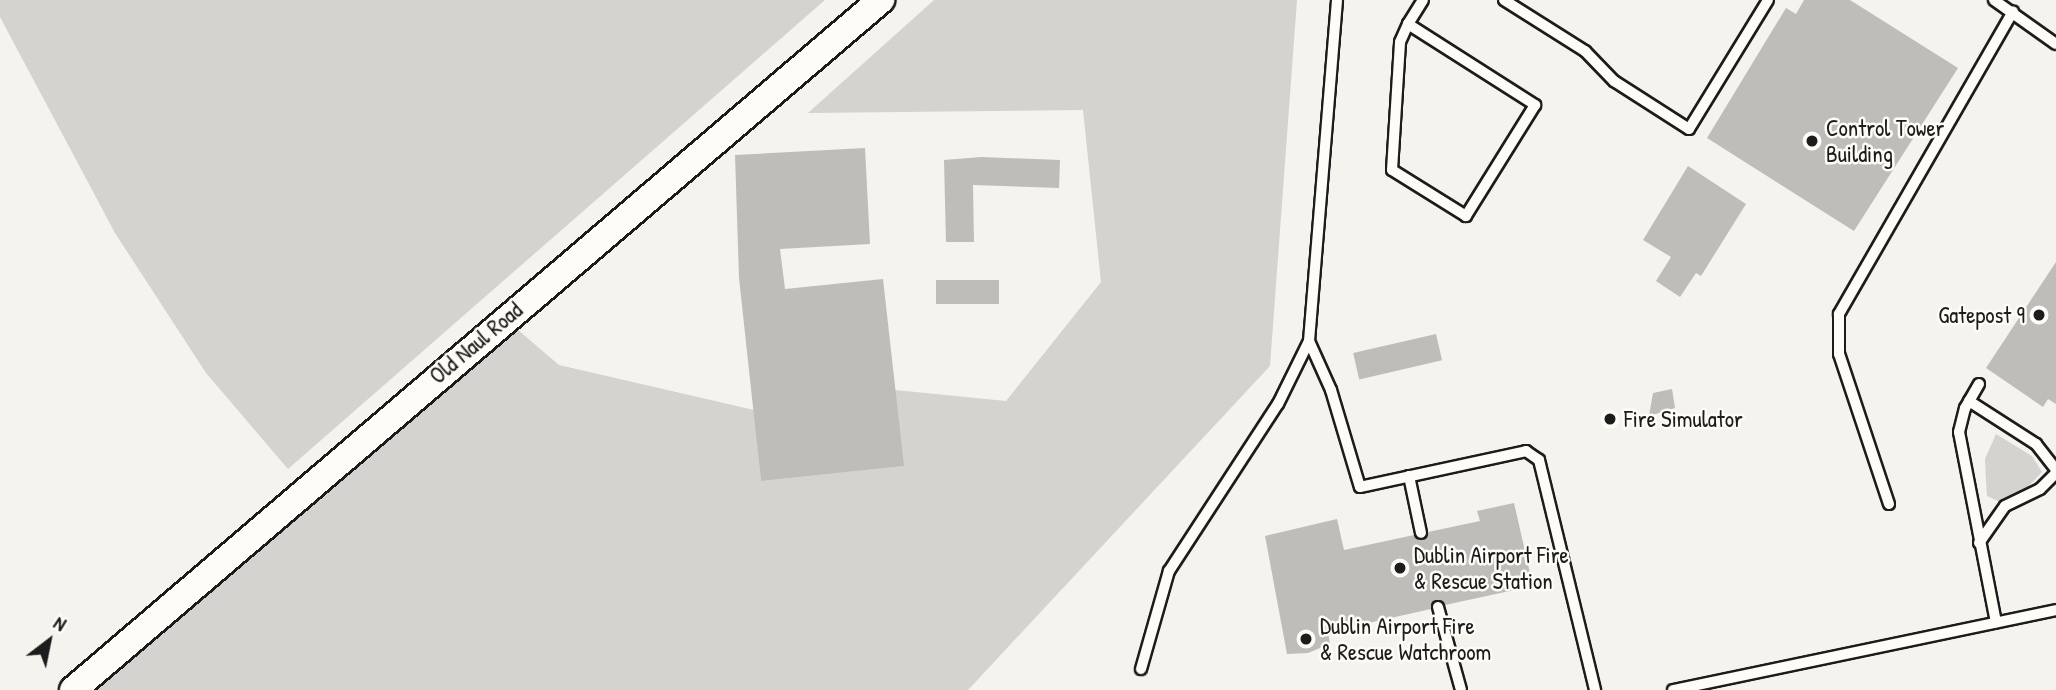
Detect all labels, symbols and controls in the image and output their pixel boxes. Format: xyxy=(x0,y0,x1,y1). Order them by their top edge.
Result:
place label: Control Tower Building xyxy=(1826,114,1944,168)
marker: Control Tower Building xyxy=(1804,133,1820,149)
street label: Old Naul Road xyxy=(424,296,528,390)
place label: Gatepost 9 xyxy=(1938,301,2025,329)
marker: Gatepost 9 xyxy=(2031,307,2047,323)
place label: Fire Simulator xyxy=(1624,405,1743,433)
marker: Fire Simulator xyxy=(1602,411,1618,427)
place label: Dublin Airport Fire & Rescue Station xyxy=(1414,541,1569,595)
marker: Dublin Airport Fire & Rescue Station xyxy=(1392,560,1408,576)
north arrow xyxy=(14,606,84,676)
text: N xyxy=(49,609,71,637)
place label: Dublin Airport Fire & Rescue Watchroom xyxy=(1320,612,1491,666)
marker: Dublin Airport Fire & Rescue Watchroom xyxy=(1298,631,1314,647)

